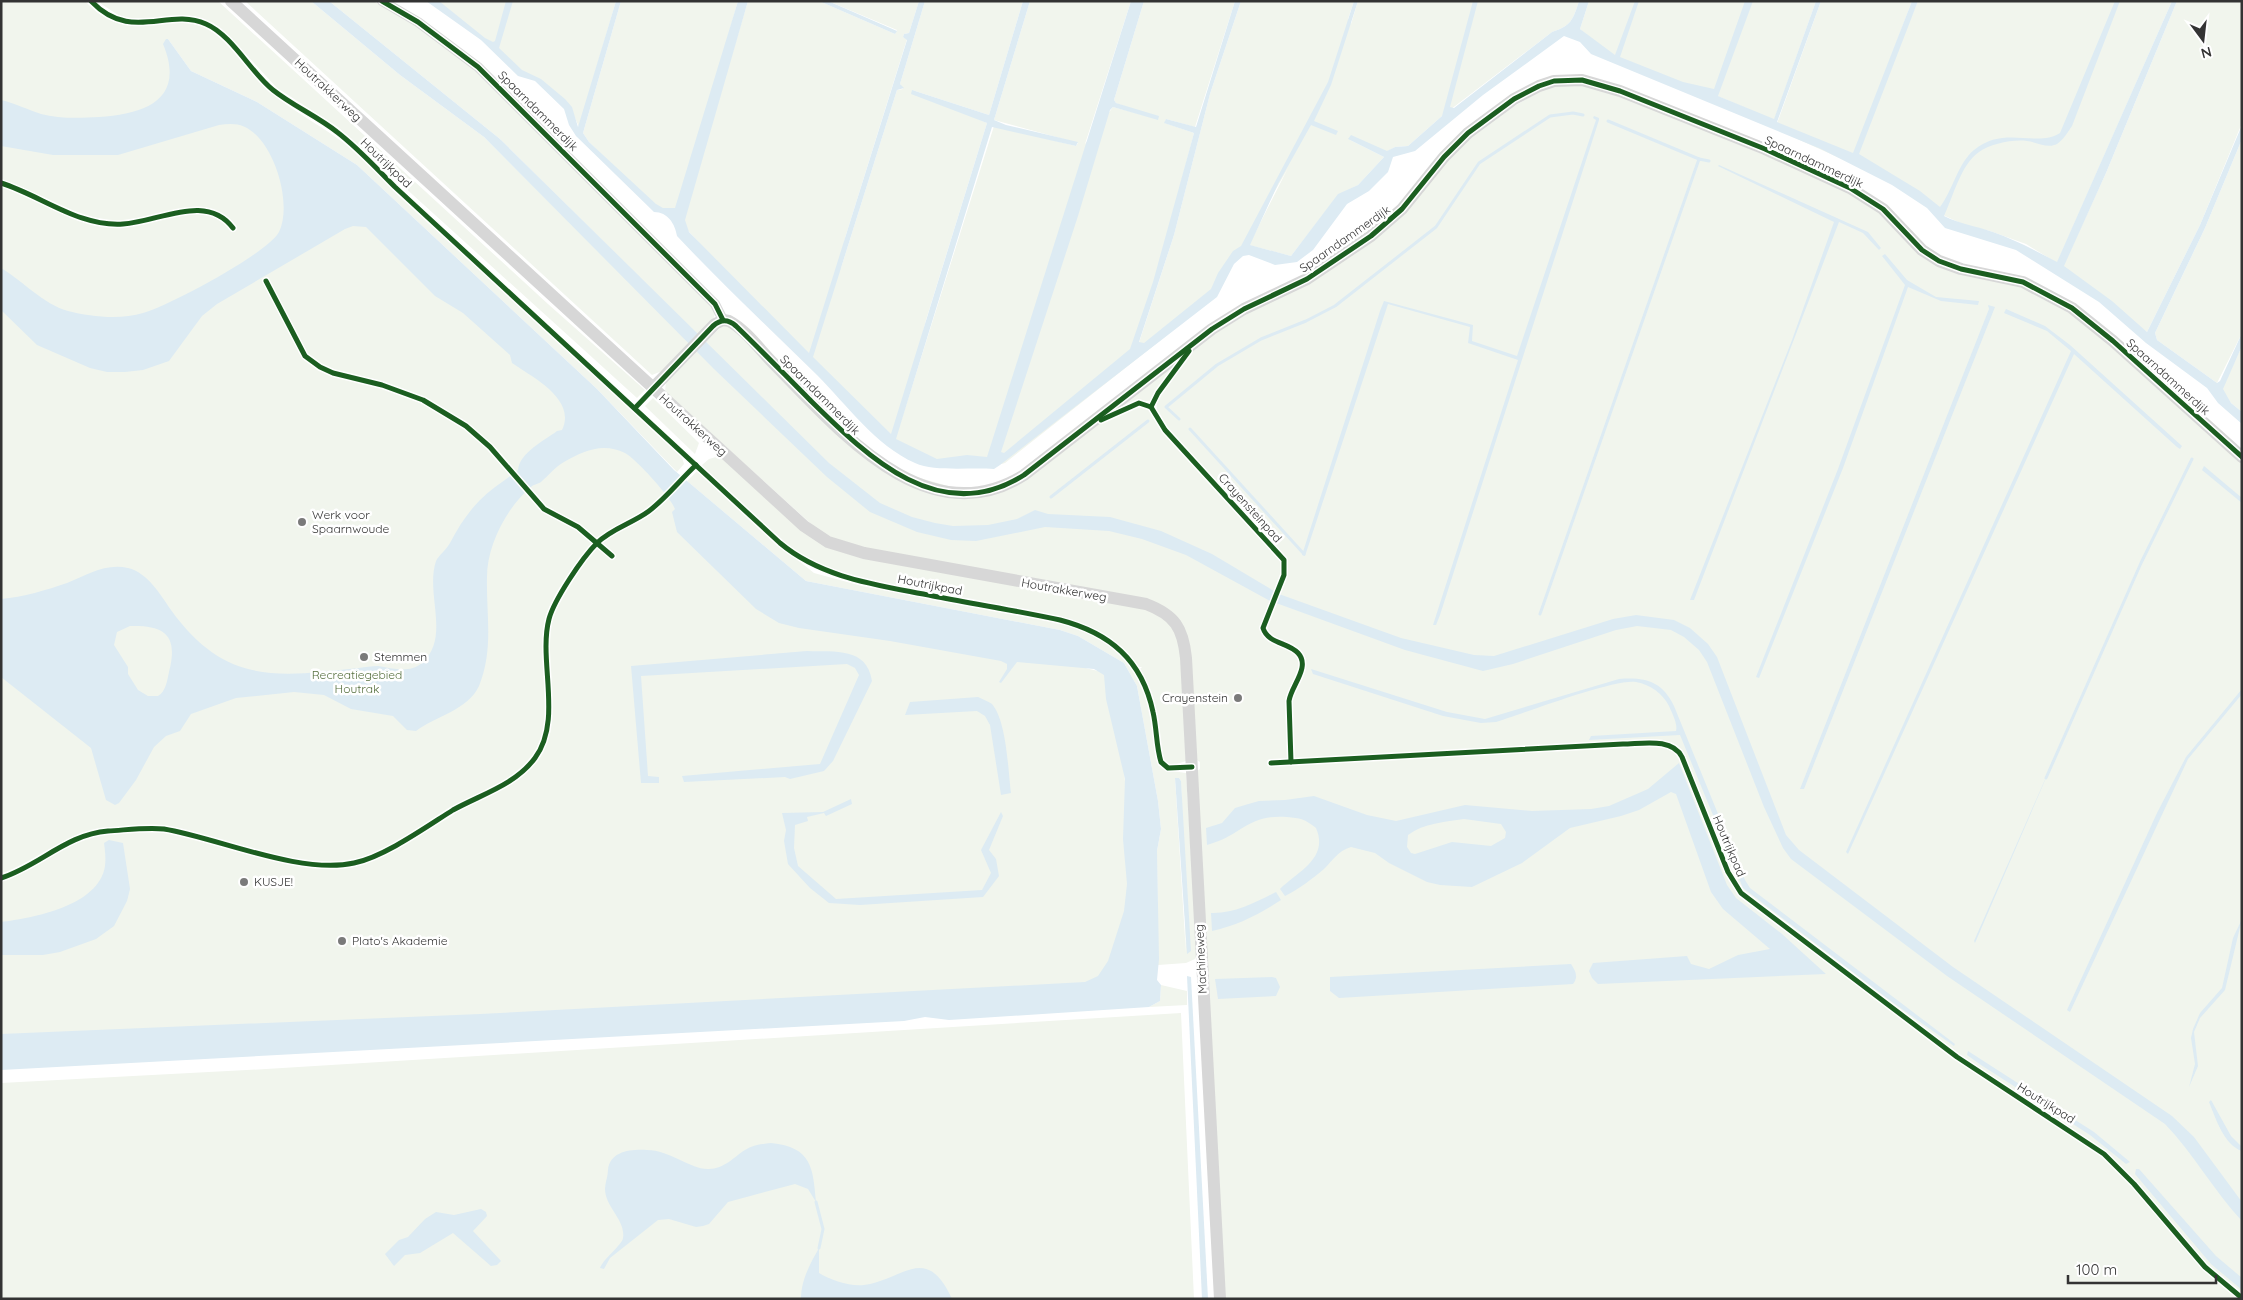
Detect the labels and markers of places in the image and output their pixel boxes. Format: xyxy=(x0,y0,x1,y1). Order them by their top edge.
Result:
place label: Werk voor Spaarnwoude xyxy=(312,507,390,536)
marker: Werk voor Spaarnwoude xyxy=(296,516,308,528)
place label: Stemmen xyxy=(374,649,427,664)
marker: Stemmen xyxy=(358,651,370,663)
place label: Crayenstein xyxy=(1162,690,1228,705)
marker: Crayenstein xyxy=(1232,692,1244,704)
place label: KUSJE! xyxy=(254,874,293,889)
marker: KUSJE! xyxy=(238,876,250,888)
place label: Plato's Akademie xyxy=(352,933,448,948)
marker: Plato's Akademie xyxy=(336,935,348,947)

